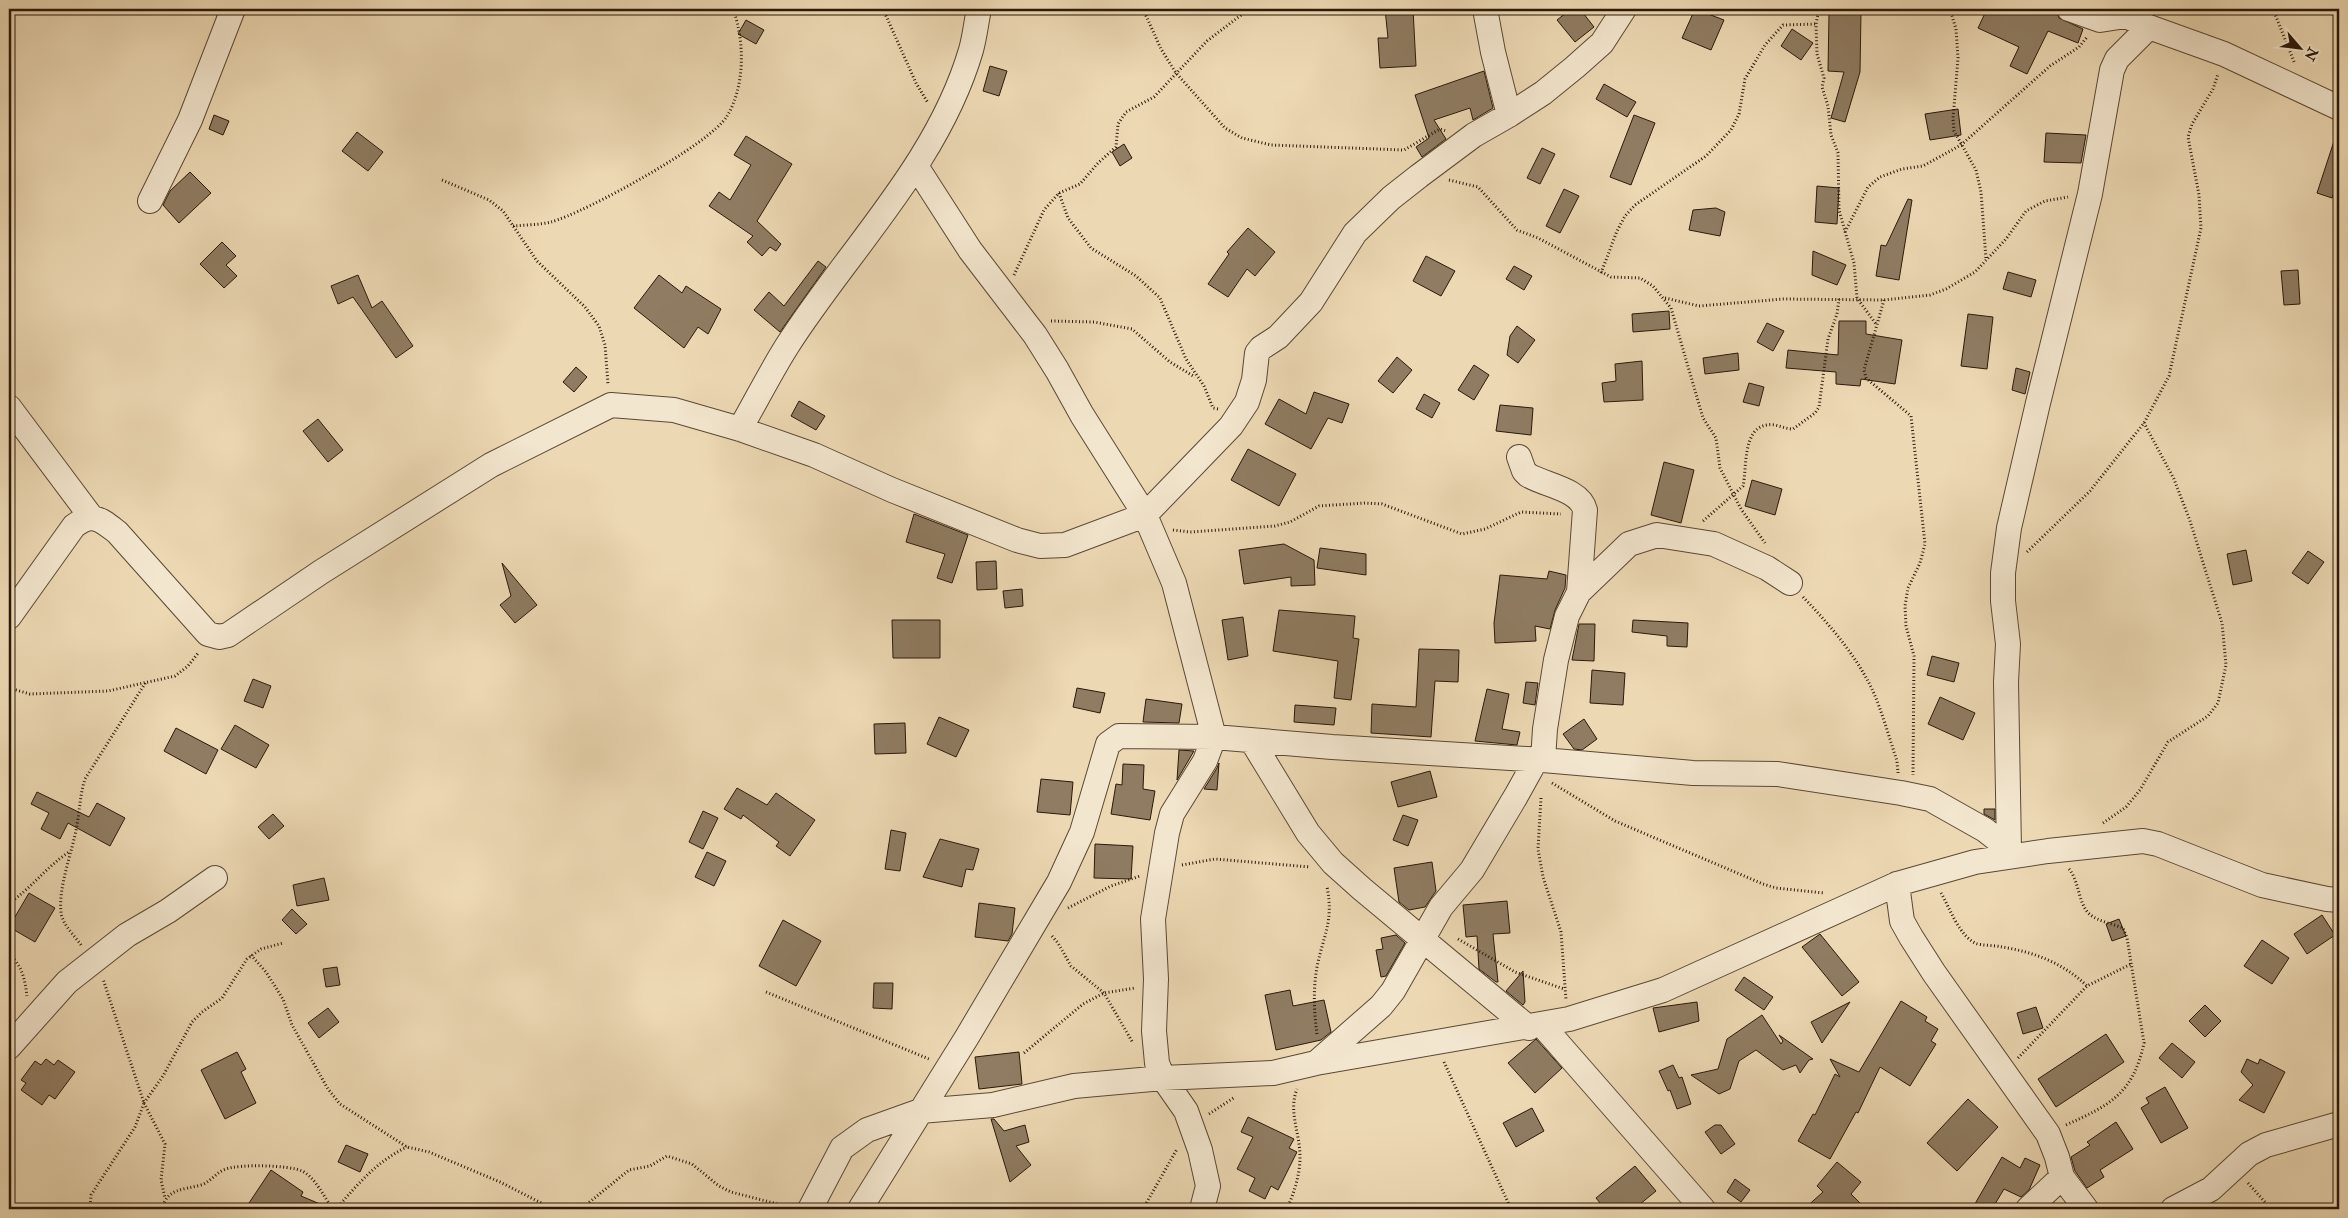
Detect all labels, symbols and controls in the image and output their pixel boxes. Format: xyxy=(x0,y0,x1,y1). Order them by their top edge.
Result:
north arrow xyxy=(2276,22,2326,72)
text: N xyxy=(2300,43,2322,64)

